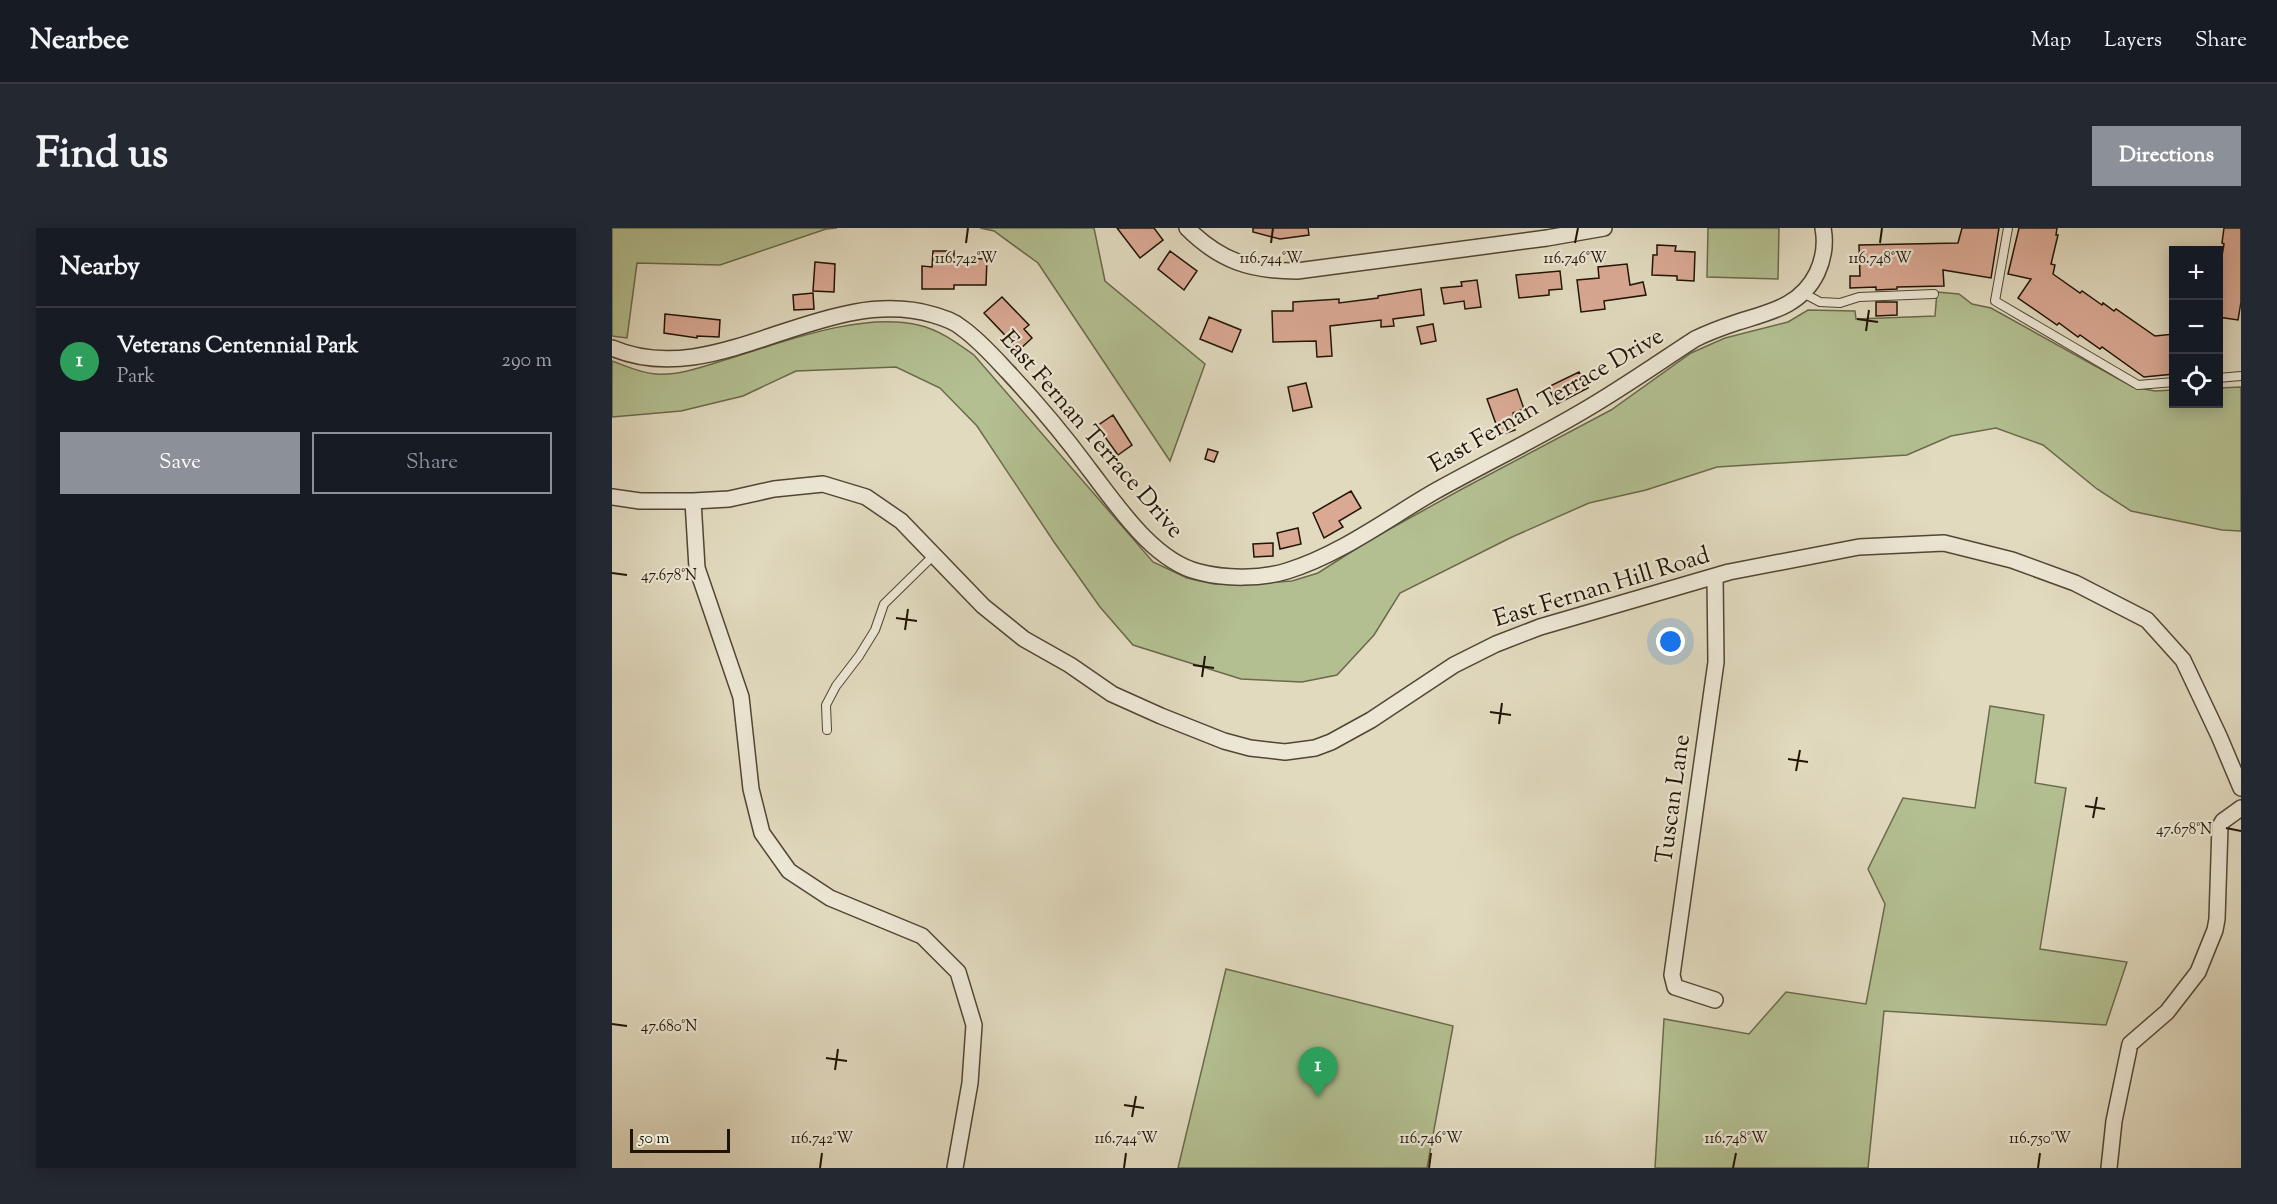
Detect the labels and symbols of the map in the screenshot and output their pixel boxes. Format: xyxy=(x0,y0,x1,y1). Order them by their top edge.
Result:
text: 116.742°W xyxy=(935,249,998,270)
text: 116.744°W xyxy=(1239,249,1303,270)
text: 116.746°W xyxy=(1543,249,1607,270)
text: 116.748°W xyxy=(1848,249,1912,270)
street label: East Fernan Terrace Drive xyxy=(1424,320,1670,482)
street label: East Fernan Terrace Drive xyxy=(991,324,1191,546)
street label: East Fernan Hill Road xyxy=(1490,539,1715,637)
text: 47.678°N xyxy=(641,566,697,587)
your location xyxy=(1656,627,1685,656)
street label: Tuscan Lane xyxy=(1648,732,1700,866)
text: 47.678°N xyxy=(2156,820,2212,841)
text: 47.680°N xyxy=(641,1017,697,1038)
pin: 1 xyxy=(1298,1048,1338,1097)
scale bar xyxy=(630,1126,730,1154)
text: 116.742°W xyxy=(791,1129,854,1150)
text: 116.744°W xyxy=(1094,1129,1158,1150)
text: 116.746°W xyxy=(1399,1129,1463,1150)
text: 116.748°W xyxy=(1704,1129,1768,1150)
text: 116.750°W xyxy=(2009,1129,2071,1150)

